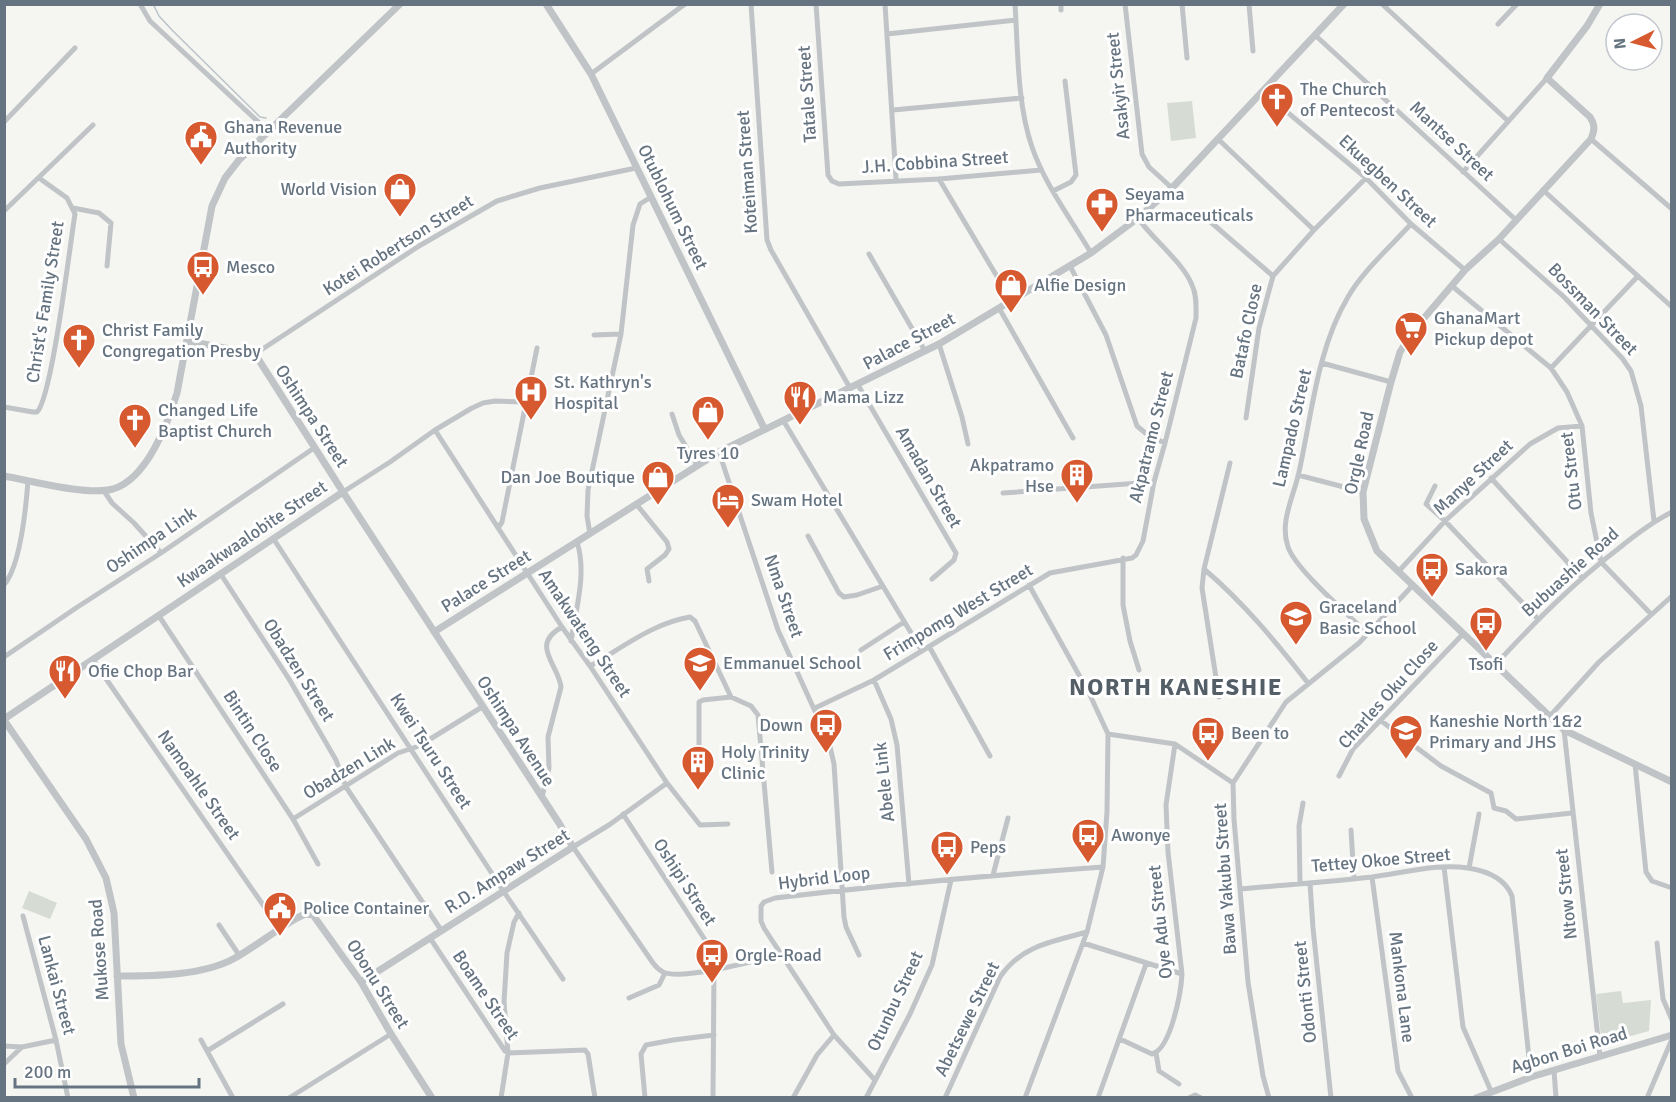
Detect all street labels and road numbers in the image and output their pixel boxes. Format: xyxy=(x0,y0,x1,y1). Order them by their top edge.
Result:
street label: Asakyir Street xyxy=(1101,31,1135,141)
street label: Tatale Street xyxy=(793,45,821,143)
street label: Mantse Street xyxy=(1405,96,1499,186)
street label: Koteiman Street xyxy=(732,109,762,235)
street label: Ekuegben Street xyxy=(1334,130,1442,232)
street label: Otublohum Street xyxy=(633,141,713,273)
street label: J.H. Cobbina Street xyxy=(861,146,1009,178)
street label: Kotei Robertson Street xyxy=(319,190,477,300)
street label: Christ's Family Street xyxy=(21,219,69,385)
street label: Bossman Street xyxy=(1543,258,1643,360)
street label: Batafo Close xyxy=(1225,281,1267,381)
street label: Palace Street xyxy=(859,307,959,375)
street label: Oshimpa Street xyxy=(271,360,353,472)
street label: Lampado Street xyxy=(1268,367,1316,489)
street label: Akpatramo Street xyxy=(1124,369,1178,505)
street label: Orgle Road xyxy=(1339,409,1379,497)
street label: Amadan Street xyxy=(891,422,967,532)
street label: Otu Street xyxy=(1555,431,1587,511)
street label: Manye Street xyxy=(1428,434,1518,520)
street label: Kwaakwaalobite Street xyxy=(173,476,331,592)
street label: Oshimpa Link xyxy=(102,502,200,578)
street label: Bubuashie Road xyxy=(1517,523,1623,621)
street label: Palace Street xyxy=(437,545,535,617)
street label: Nma Street xyxy=(760,551,808,641)
street label: Frimpomg West Street xyxy=(879,559,1037,665)
street label: Amakwateng Street xyxy=(534,564,636,702)
street label: Obadzen Street xyxy=(259,614,339,726)
street label: Charles Oku Close xyxy=(1333,635,1443,753)
street label: Oshimpa Avenue xyxy=(472,671,560,791)
street label: Bintin Close xyxy=(218,686,288,776)
street label: Kwei Tsuru Street xyxy=(385,689,477,813)
street label: Namoahle Street xyxy=(153,726,245,844)
street label: Obadzen Link xyxy=(299,732,399,804)
street label: Abele Link xyxy=(869,741,899,823)
street label: Bawa Yakubu Street xyxy=(1209,802,1241,956)
street label: R.D. Ampaw Street xyxy=(440,824,574,918)
street label: Oshipi Street xyxy=(649,834,721,930)
street label: Tettey Okoe Street xyxy=(1310,843,1452,877)
street label: Ntow Street xyxy=(1550,847,1582,941)
street label: Hybrid Loop xyxy=(777,861,871,895)
street label: Oye Adu Street xyxy=(1143,864,1177,980)
street label: Mukose Road xyxy=(84,898,114,1002)
street label: Mankona Lane xyxy=(1384,930,1420,1044)
street label: Lankai Street xyxy=(33,933,81,1037)
street label: Obonu Street xyxy=(342,935,414,1033)
street label: Odonti Street xyxy=(1289,940,1321,1044)
street label: Boame Street xyxy=(448,946,524,1044)
street label: Otunbu Street xyxy=(862,947,928,1055)
street label: Abetsewe Street xyxy=(930,958,1004,1080)
street label: Agbon Boi Road xyxy=(1508,1022,1630,1078)

